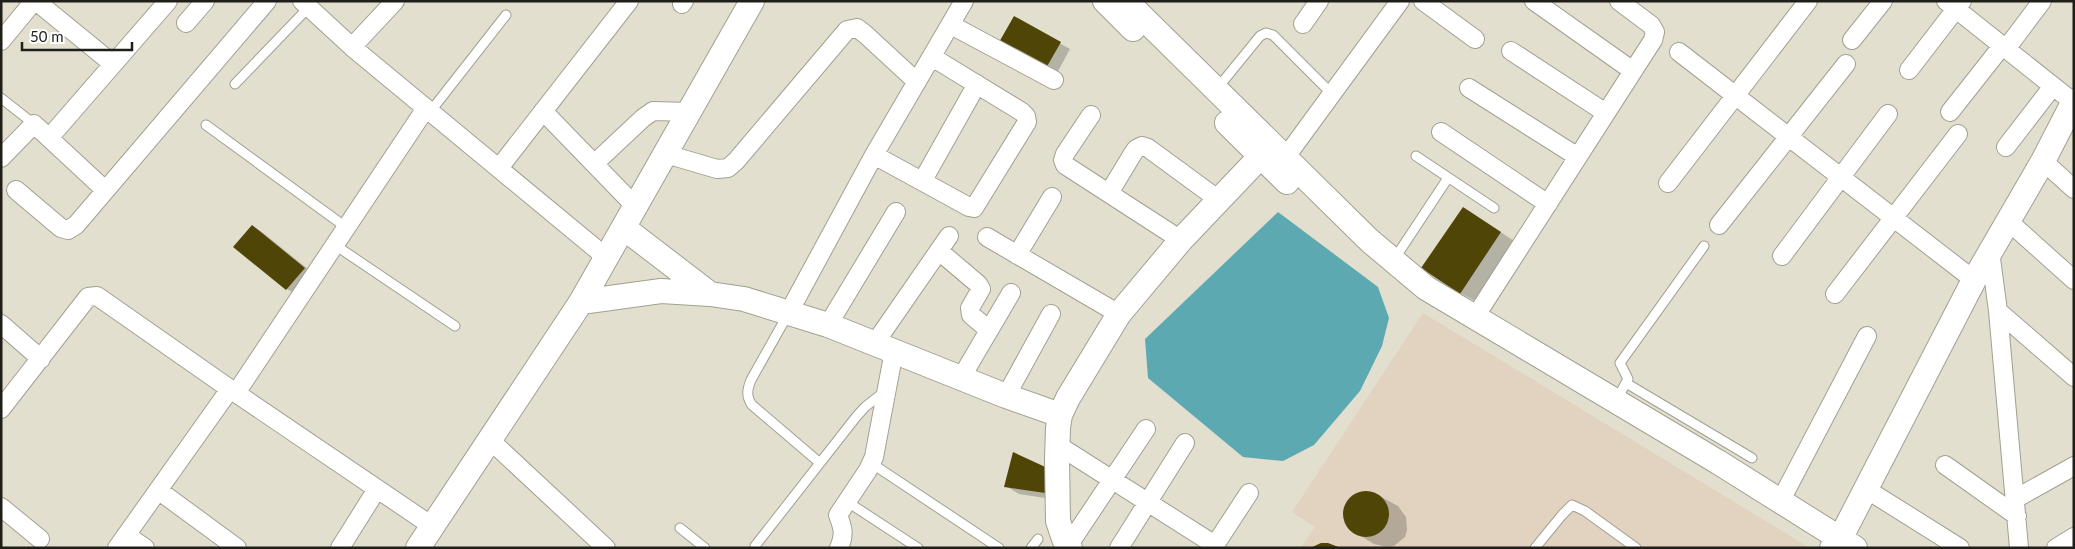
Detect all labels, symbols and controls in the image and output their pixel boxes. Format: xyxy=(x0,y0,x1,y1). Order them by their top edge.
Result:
scale bar xyxy=(22,20,132,52)
text: 50 m xyxy=(30,27,64,45)

